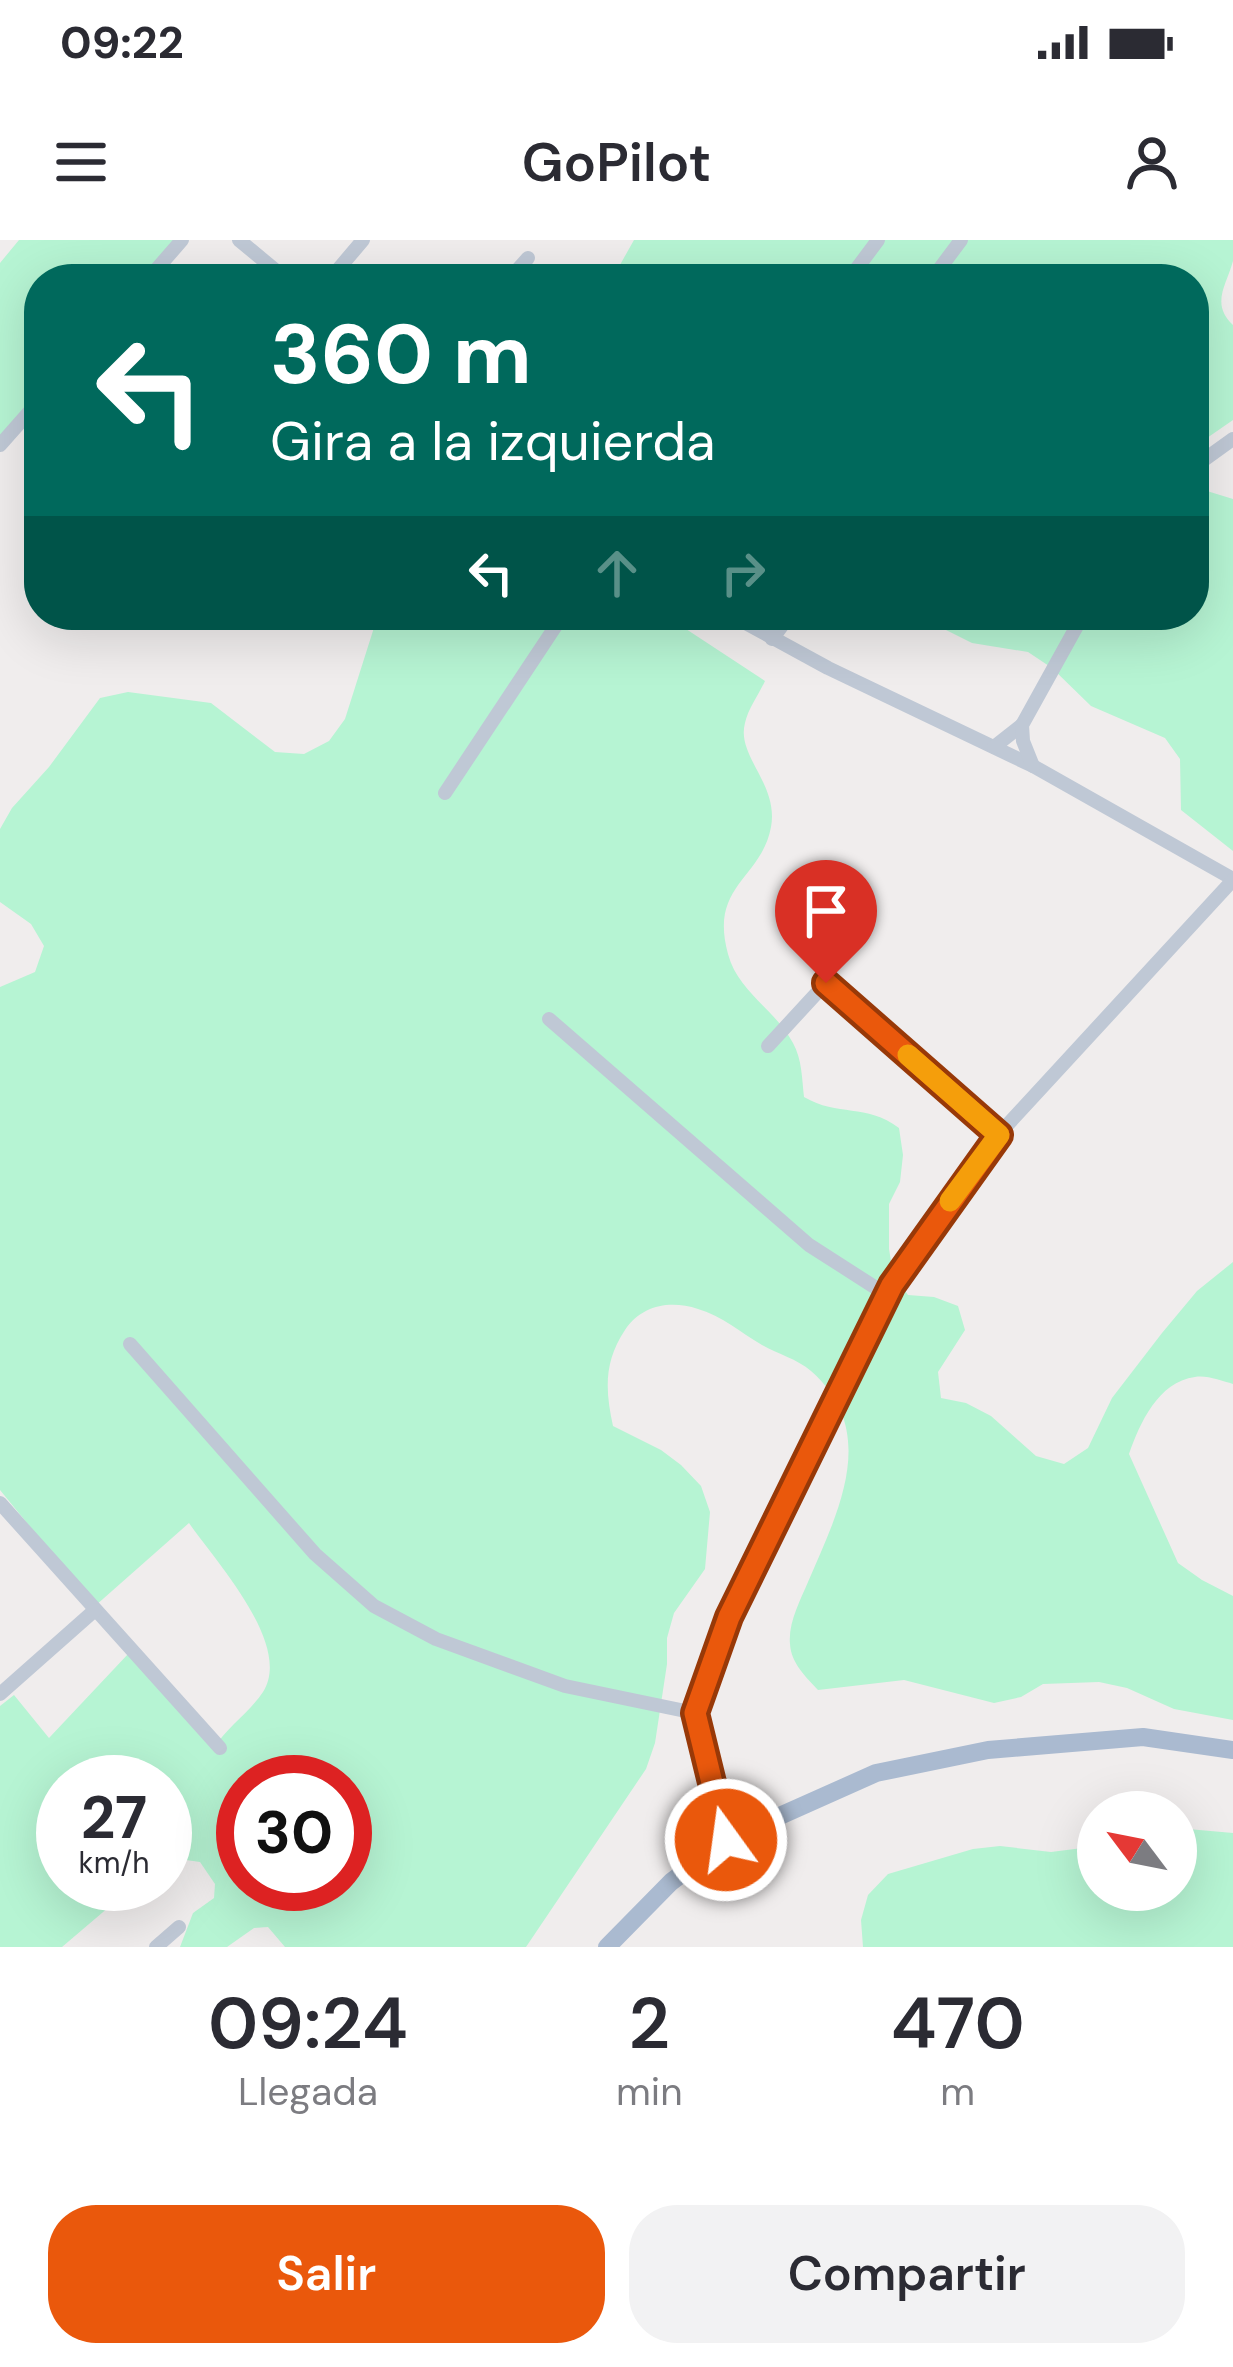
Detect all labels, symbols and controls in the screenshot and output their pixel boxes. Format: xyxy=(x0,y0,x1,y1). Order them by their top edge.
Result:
text: 09:22 xyxy=(60,13,184,72)
text: GoPilot xyxy=(522,127,711,198)
icon: menu xyxy=(48,129,114,195)
icon: person xyxy=(1119,129,1185,195)
text: 360 m xyxy=(270,300,532,409)
icon: left xyxy=(72,312,228,468)
text: Gira a la izquierda xyxy=(270,406,715,477)
icon: left xyxy=(458,540,524,606)
icon: ahead xyxy=(584,540,650,606)
icon: right xyxy=(710,540,776,606)
pin xyxy=(775,860,877,983)
icon: arrive xyxy=(793,878,859,944)
speed limit sign: 30 xyxy=(216,1755,372,1911)
position arrow xyxy=(663,1777,789,1903)
text: 27 xyxy=(81,1778,147,1857)
north arrow xyxy=(1077,1791,1197,1911)
map controls xyxy=(1077,1791,1197,1911)
text: km/h xyxy=(79,1843,149,1882)
text: 09:24 xyxy=(208,1977,408,2070)
text: 2 xyxy=(629,1977,670,2070)
text: 470 xyxy=(891,1977,1025,2070)
text: Llegada xyxy=(238,2066,378,2117)
text: min xyxy=(616,2066,683,2117)
text: m xyxy=(940,2066,975,2117)
button: Salir xyxy=(48,2205,605,2343)
button: Compartir xyxy=(629,2205,1185,2343)

